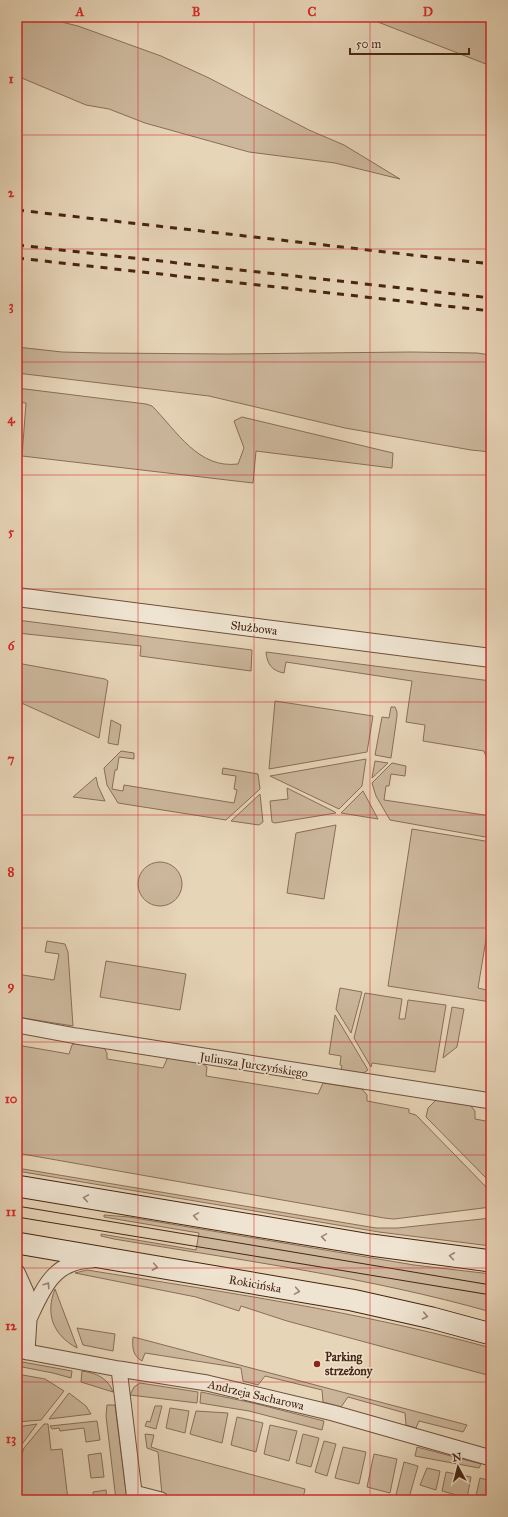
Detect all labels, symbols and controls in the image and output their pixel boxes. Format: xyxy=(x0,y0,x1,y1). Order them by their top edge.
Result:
text: A xyxy=(75,4,85,20)
text: B xyxy=(192,4,201,20)
text: C xyxy=(308,4,317,20)
text: D xyxy=(423,4,433,20)
scale bar xyxy=(350,30,469,56)
text: 50 m xyxy=(356,37,381,51)
text: 1 xyxy=(8,71,14,87)
text: 2 xyxy=(8,185,15,201)
text: 3 xyxy=(8,298,14,314)
text: 4 xyxy=(7,411,15,427)
text: 5 xyxy=(8,524,15,540)
street label: Służbowa xyxy=(230,618,279,638)
text: 6 xyxy=(8,638,16,654)
text: 7 xyxy=(8,751,15,767)
text: 8 xyxy=(8,864,15,880)
text: 9 xyxy=(8,978,15,994)
street label: Juliusza Jurczyńskiego xyxy=(197,1049,309,1081)
text: 10 xyxy=(5,1091,18,1107)
one-way arrow xyxy=(83,1194,90,1203)
text: 11 xyxy=(6,1204,16,1220)
one-way arrow xyxy=(192,1212,199,1221)
one-way arrow xyxy=(321,1233,327,1242)
one-way arrow xyxy=(449,1252,455,1261)
one-way arrow xyxy=(152,1262,158,1270)
street label: Rokicińska xyxy=(228,1272,283,1296)
one-way arrow xyxy=(42,1282,49,1289)
one-way arrow xyxy=(294,1286,300,1295)
one-way arrow xyxy=(422,1312,428,1320)
text: 12 xyxy=(5,1318,17,1334)
place label: Parking strzeżony xyxy=(325,1350,374,1379)
marker: Parking strzeżony xyxy=(312,1359,322,1369)
street label: Andrzeja Sacharowa xyxy=(206,1377,306,1413)
text: 13 xyxy=(6,1431,16,1447)
north arrow xyxy=(438,1447,478,1487)
text: N xyxy=(451,1450,463,1465)

